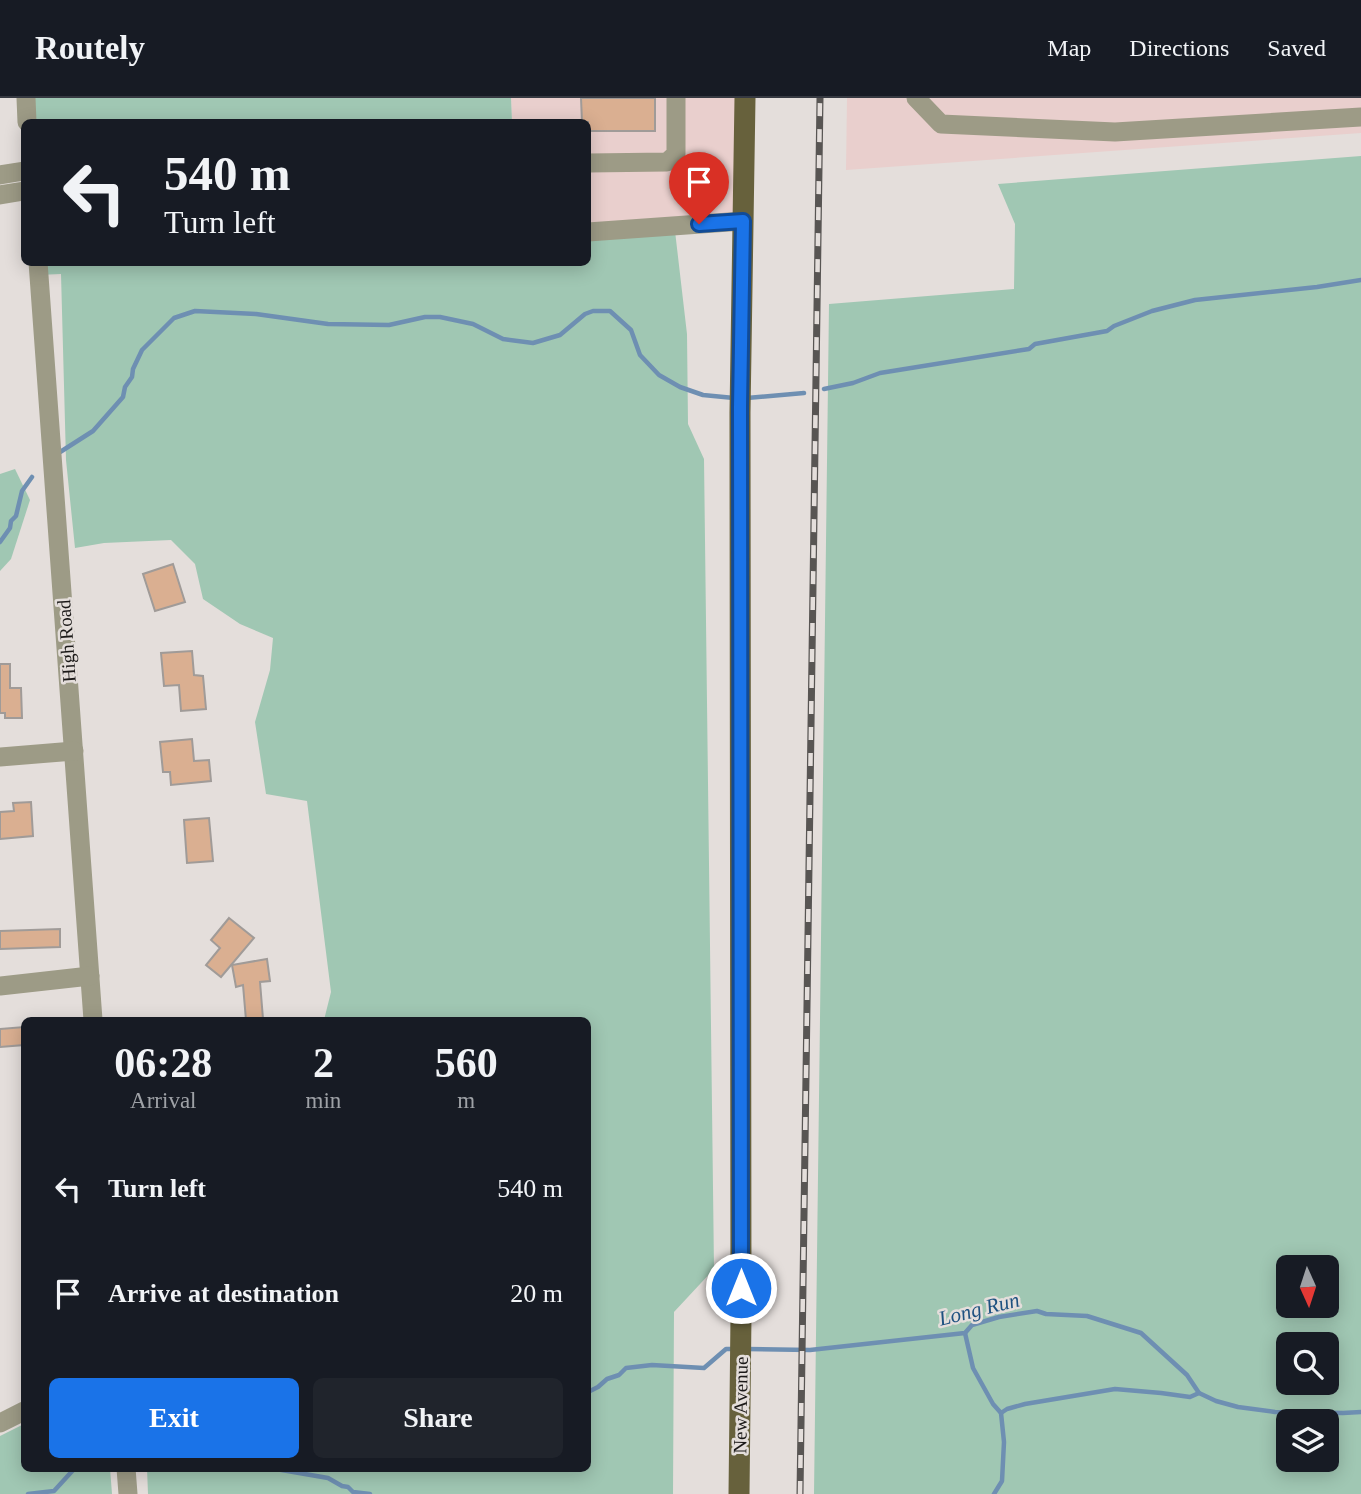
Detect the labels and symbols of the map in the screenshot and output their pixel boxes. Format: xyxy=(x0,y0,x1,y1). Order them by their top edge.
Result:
pin xyxy=(669,152,729,224)
street label: High Road xyxy=(53,598,80,683)
position arrow xyxy=(704,1251,778,1325)
north arrow xyxy=(1276,1255,1339,1318)
water label: Long Run xyxy=(935,1287,1022,1331)
street label: New Avenue xyxy=(729,1356,752,1454)

